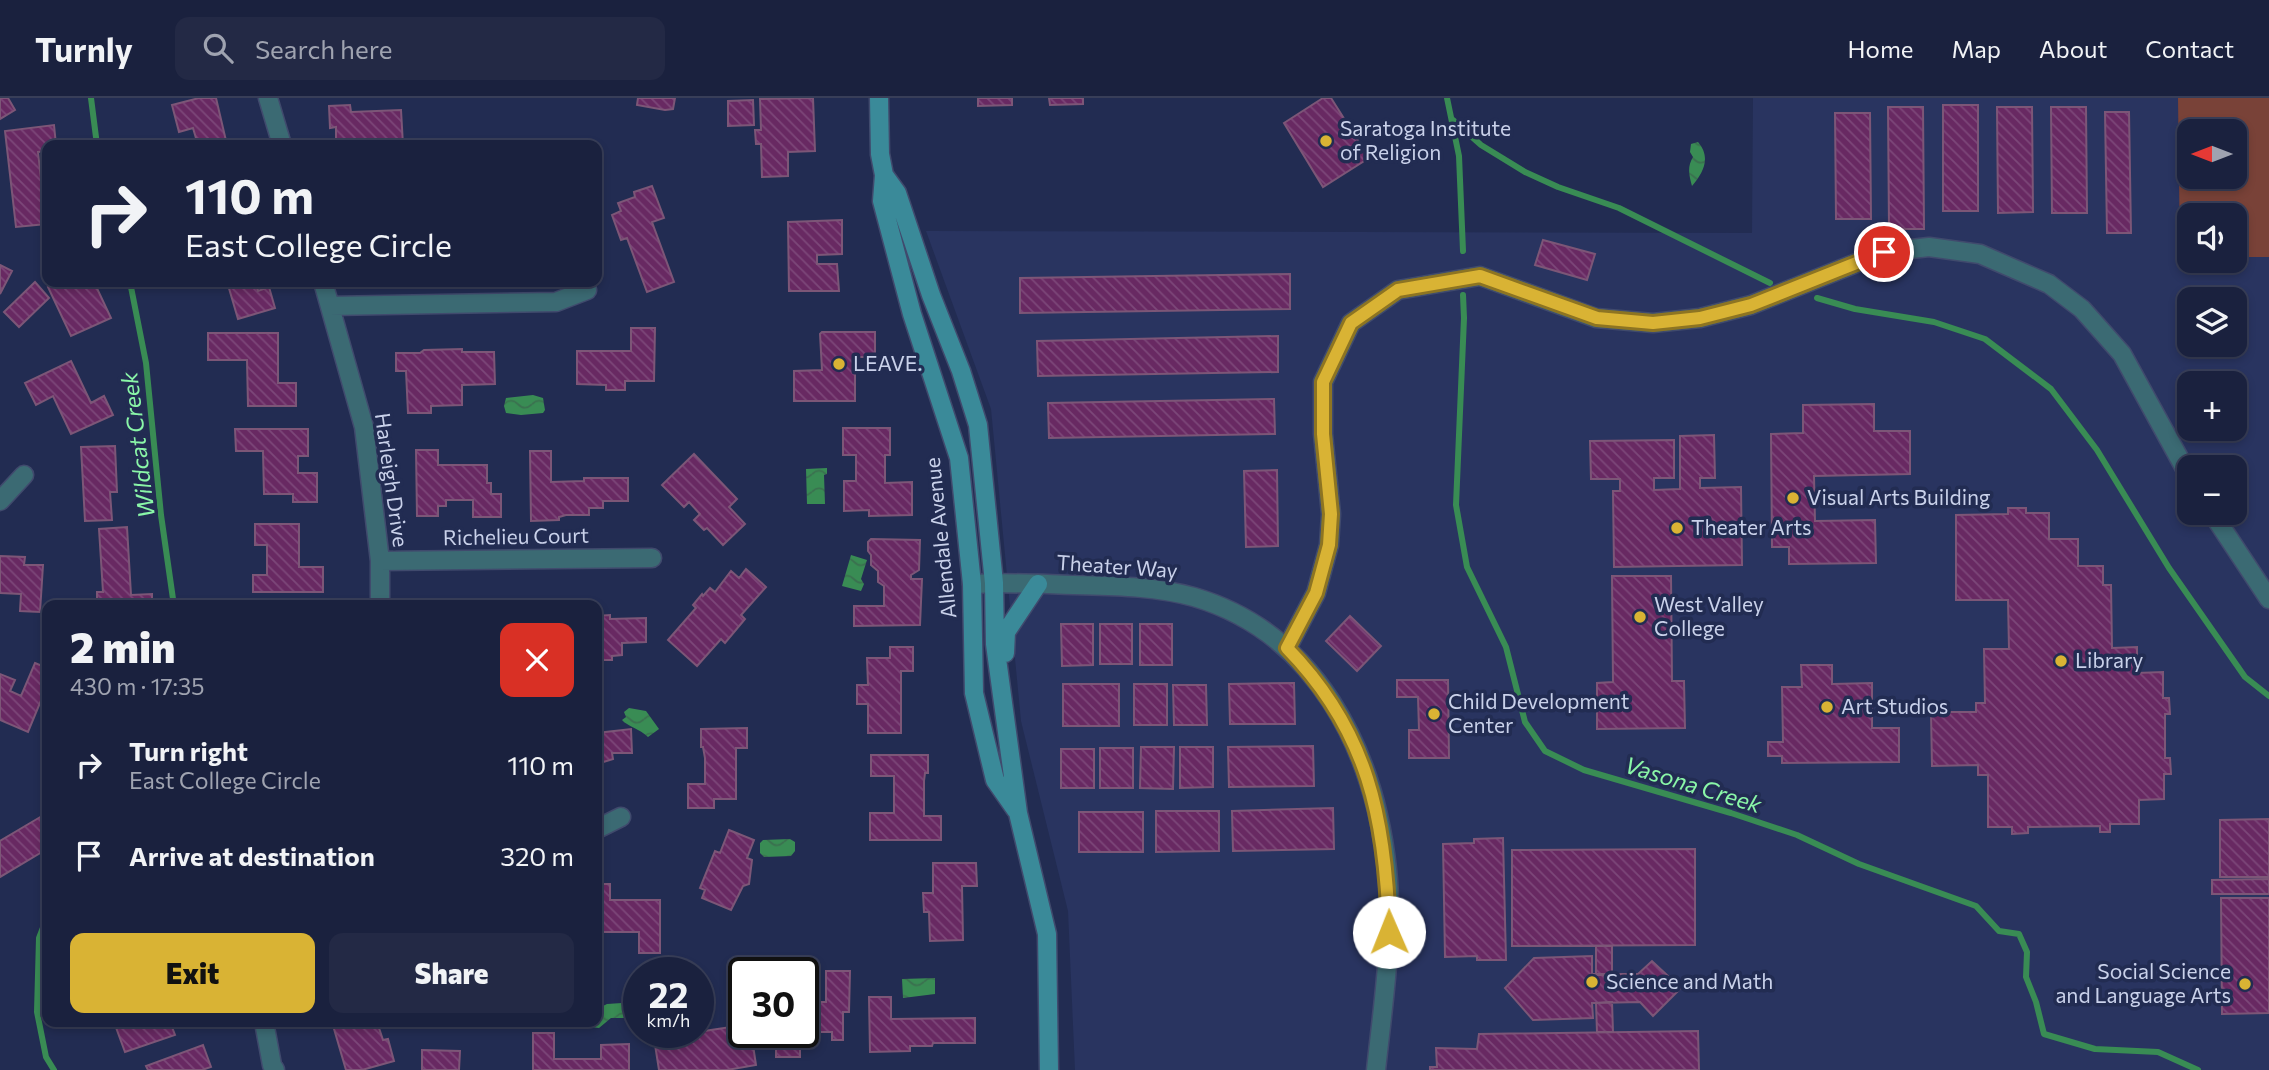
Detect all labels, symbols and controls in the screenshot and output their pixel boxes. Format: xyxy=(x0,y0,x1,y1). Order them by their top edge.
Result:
search box xyxy=(175,17,665,80)
text: Turnly xyxy=(35,28,133,69)
icon: search xyxy=(199,29,237,67)
text: Search here xyxy=(255,33,392,64)
text: Home xyxy=(1848,34,1914,63)
text: Map xyxy=(1952,34,2001,63)
text: About xyxy=(2039,34,2107,63)
text: Contact xyxy=(2145,34,2234,63)
place label: Saratoga Institute of Religion xyxy=(1340,115,1511,164)
north arrow xyxy=(2177,119,2247,189)
map controls xyxy=(2177,119,2247,525)
marker: Saratoga Institute of Religion xyxy=(1318,133,1334,149)
text: 110 m xyxy=(185,164,314,224)
icon: right xyxy=(70,168,161,259)
button: sound xyxy=(2177,203,2247,273)
pin xyxy=(1854,222,1914,282)
text: East College Circle xyxy=(185,224,452,264)
icon: arrive xyxy=(1865,233,1903,271)
button: layers xyxy=(2177,287,2247,357)
place label: LEAVE. xyxy=(853,350,922,375)
marker: LEAVE. xyxy=(831,356,847,372)
water label: Wildcat Creek xyxy=(114,370,160,520)
button: + xyxy=(2177,371,2247,441)
street label: Harleigh Drive xyxy=(371,411,414,548)
button: − xyxy=(2177,455,2247,525)
street label: Allendale Avenue xyxy=(919,456,960,620)
place label: Visual Arts Building xyxy=(1807,484,1990,509)
marker: Visual Arts Building xyxy=(1785,490,1801,506)
place label: Theater Arts xyxy=(1691,514,1812,539)
marker: Theater Arts xyxy=(1669,520,1685,536)
street label: Richelieu Court xyxy=(443,522,589,549)
street label: Theater Way xyxy=(1056,549,1179,582)
place label: West Valley College xyxy=(1654,591,1764,640)
marker: West Valley College xyxy=(1632,609,1648,625)
text: 2 min xyxy=(70,620,176,672)
button: close xyxy=(500,623,574,697)
place label: Library xyxy=(2075,647,2143,672)
marker: Library xyxy=(2053,653,2069,669)
text: 430 m · 17:35 xyxy=(70,672,204,700)
place label: Child Development Center xyxy=(1448,688,1629,737)
place label: Art Studios xyxy=(1841,693,1948,718)
marker: Art Studios xyxy=(1819,699,1835,715)
marker: Child Development Center xyxy=(1426,706,1442,722)
text: Turn right xyxy=(129,735,248,766)
icon: right xyxy=(70,746,108,784)
text: 110 m xyxy=(507,749,574,780)
water label: Vasona Creek xyxy=(1621,750,1766,818)
text: East College Circle xyxy=(129,766,321,794)
icon: arrive xyxy=(70,837,108,875)
text: Arrive at destination xyxy=(129,840,375,871)
text: 320 m xyxy=(500,840,574,871)
position arrow xyxy=(1352,895,1426,969)
button: Exit xyxy=(70,933,315,1013)
button: Share xyxy=(329,933,574,1013)
speed limit sign: 30 xyxy=(728,957,819,1048)
place label: Social Science and Language Arts xyxy=(2055,958,2231,1007)
place label: Science and Math xyxy=(1606,968,1773,993)
text: 22 xyxy=(649,972,688,1015)
marker: Science and Math xyxy=(1584,974,1600,990)
marker: Social Science and Language Arts xyxy=(2237,976,2253,992)
text: km/h xyxy=(647,1009,690,1031)

